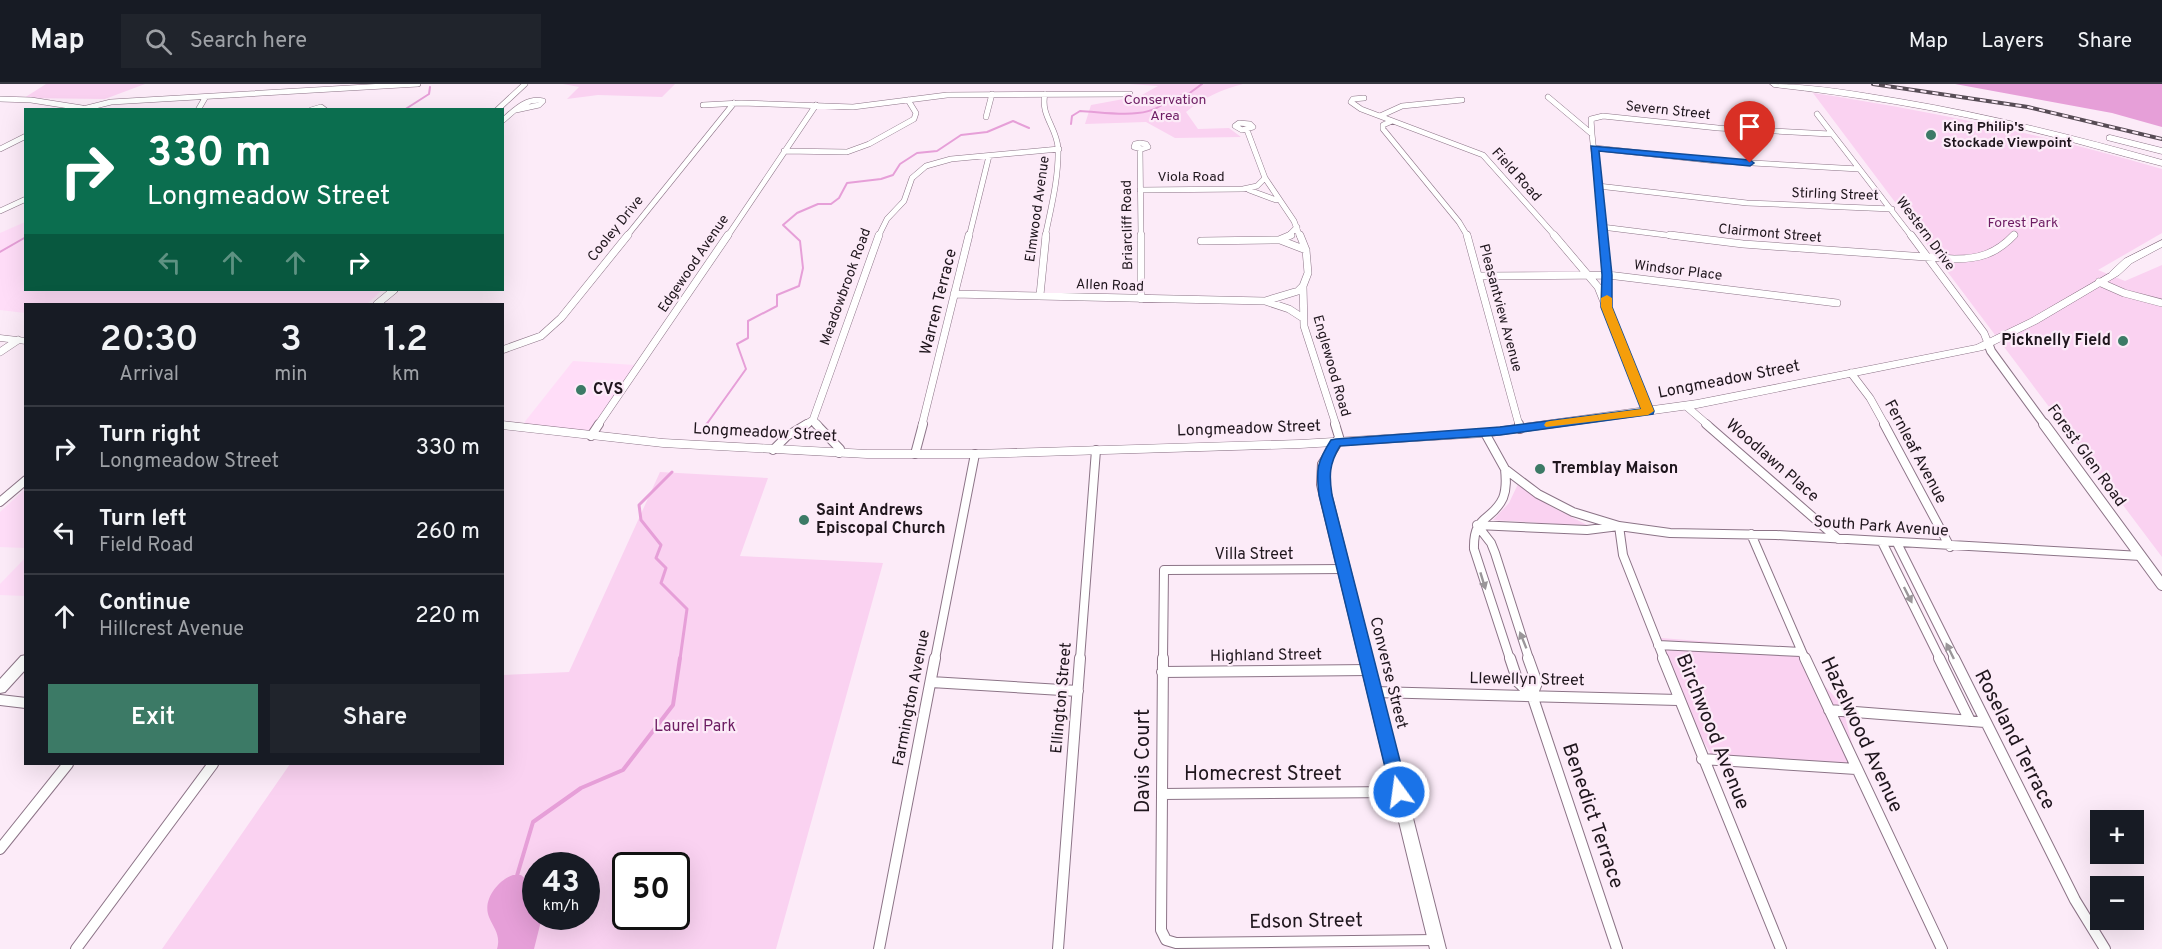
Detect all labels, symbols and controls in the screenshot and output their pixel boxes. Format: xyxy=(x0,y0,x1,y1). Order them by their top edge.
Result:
search box xyxy=(121,14,541,68)
text: Map xyxy=(30,23,85,59)
icon: search xyxy=(142,25,175,58)
text: Search here xyxy=(190,28,307,55)
text: Map xyxy=(1909,28,1948,55)
text: Layers xyxy=(1981,28,2044,55)
text: Share xyxy=(2077,28,2132,55)
park label: Conservation Area xyxy=(1124,92,1206,125)
street label: Severn Street xyxy=(1625,98,1711,124)
pin xyxy=(1724,101,1775,163)
icon: arrive xyxy=(1733,110,1766,143)
place label: King Philip's Stockade Viewpoint xyxy=(1943,119,2072,152)
text: 330 m xyxy=(147,128,272,181)
marker: King Philip's Stockade Viewpoint xyxy=(1924,128,1938,142)
icon: right xyxy=(48,132,126,210)
street label: Field Road xyxy=(1488,145,1544,205)
street label: Elmwood Avenue xyxy=(1022,155,1054,263)
street label: Viola Road xyxy=(1157,169,1225,186)
text: Longmeadow Street xyxy=(147,180,390,214)
street label: Briarcliff Road xyxy=(1119,180,1137,270)
street label: Stirling Street xyxy=(1791,185,1879,205)
street label: Cooley Drive xyxy=(584,193,648,265)
street label: Western Drive xyxy=(1892,194,1958,274)
street label: Edgewood Avenue xyxy=(655,212,733,316)
park label: Forest Park xyxy=(1988,215,2058,232)
street label: Clairmont Street xyxy=(1718,221,1822,247)
street label: Meadowbrook Road xyxy=(817,226,875,348)
street label: Pleasantview Avenue xyxy=(1475,242,1525,374)
icon: left xyxy=(153,246,186,279)
icon: ahead xyxy=(216,246,249,279)
icon: ahead xyxy=(279,246,312,279)
icon: right xyxy=(342,246,375,279)
street label: Warren Terrace xyxy=(916,247,962,357)
street label: Windsor Place xyxy=(1633,257,1723,285)
street label: Allen Road xyxy=(1076,276,1144,296)
street label: Englewood Road xyxy=(1308,313,1354,419)
text: 20:30 xyxy=(100,318,199,364)
text: 3 xyxy=(280,318,302,364)
text: 1.2 xyxy=(383,318,428,364)
place label: Picknelly Field xyxy=(2001,331,2111,351)
marker: Picknelly Field xyxy=(2116,334,2130,348)
street label: Longmeadow Street xyxy=(1656,356,1802,404)
text: Arrival xyxy=(119,362,179,388)
text: min xyxy=(274,362,308,388)
text: km xyxy=(392,362,420,388)
place label: CVS xyxy=(593,380,623,400)
marker: CVS xyxy=(574,383,588,397)
street label: Fernleaf Avenue xyxy=(1879,397,1951,507)
street label: Forest Glen Road xyxy=(2042,401,2130,511)
street label: Woodlawn Place xyxy=(1721,415,1823,507)
street label: Longmeadow Street xyxy=(1177,416,1321,442)
street label: Longmeadow Street xyxy=(692,419,838,447)
text: Turn right xyxy=(99,422,201,449)
icon: right xyxy=(48,432,81,465)
text: 330 m xyxy=(416,435,480,462)
text: Longmeadow Street xyxy=(99,449,279,475)
place label: Tremblay Maison xyxy=(1552,459,1678,479)
marker: Tremblay Maison xyxy=(1533,462,1547,476)
place label: Saint Andrews Episcopal Church xyxy=(816,501,945,539)
text: Turn left xyxy=(99,506,187,533)
street label: South Park Avenue xyxy=(1813,512,1949,542)
marker: Saint Andrews Episcopal Church xyxy=(797,513,811,527)
icon: left xyxy=(48,516,81,549)
text: 260 m xyxy=(415,519,480,546)
text: Field Road xyxy=(99,533,194,559)
street label: Villa Street xyxy=(1214,545,1294,565)
one-way arrow xyxy=(1479,572,1488,590)
one-way arrow xyxy=(1903,586,1912,603)
text: Continue xyxy=(99,590,190,617)
icon: ahead xyxy=(48,600,81,633)
text: 220 m xyxy=(415,603,480,630)
street label: Converse Street xyxy=(1364,615,1412,731)
text: Hillcrest Avenue xyxy=(99,617,244,643)
street label: Farmington Avenue xyxy=(889,628,935,768)
one-way arrow xyxy=(1518,630,1528,648)
street label: Ellington Street xyxy=(1047,641,1077,755)
one-way arrow xyxy=(1945,643,1954,660)
street label: Highland Street xyxy=(1210,645,1322,667)
street label: Birchwood Avenue xyxy=(1669,650,1755,814)
street label: Hazelwood Avenue xyxy=(1814,653,1908,817)
street label: Roseland Terrace xyxy=(1967,665,2061,815)
street label: Llewellyn Street xyxy=(1469,669,1585,691)
button: Exit xyxy=(48,684,258,753)
button: Share xyxy=(270,684,480,753)
street label: Davis Court xyxy=(1131,709,1157,813)
park label: Laurel Park xyxy=(654,717,736,737)
street label: Benedict Terrace xyxy=(1555,740,1629,892)
position arrow xyxy=(1367,760,1431,824)
street label: Homecrest Street xyxy=(1184,762,1342,788)
map controls xyxy=(2090,810,2144,930)
button: + xyxy=(2090,810,2144,864)
speed limit sign: 50 xyxy=(612,852,690,930)
text: 43 xyxy=(542,865,580,902)
button: − xyxy=(2090,876,2144,930)
text: km/h xyxy=(543,897,579,916)
street label: Edson Street xyxy=(1249,908,1363,936)

